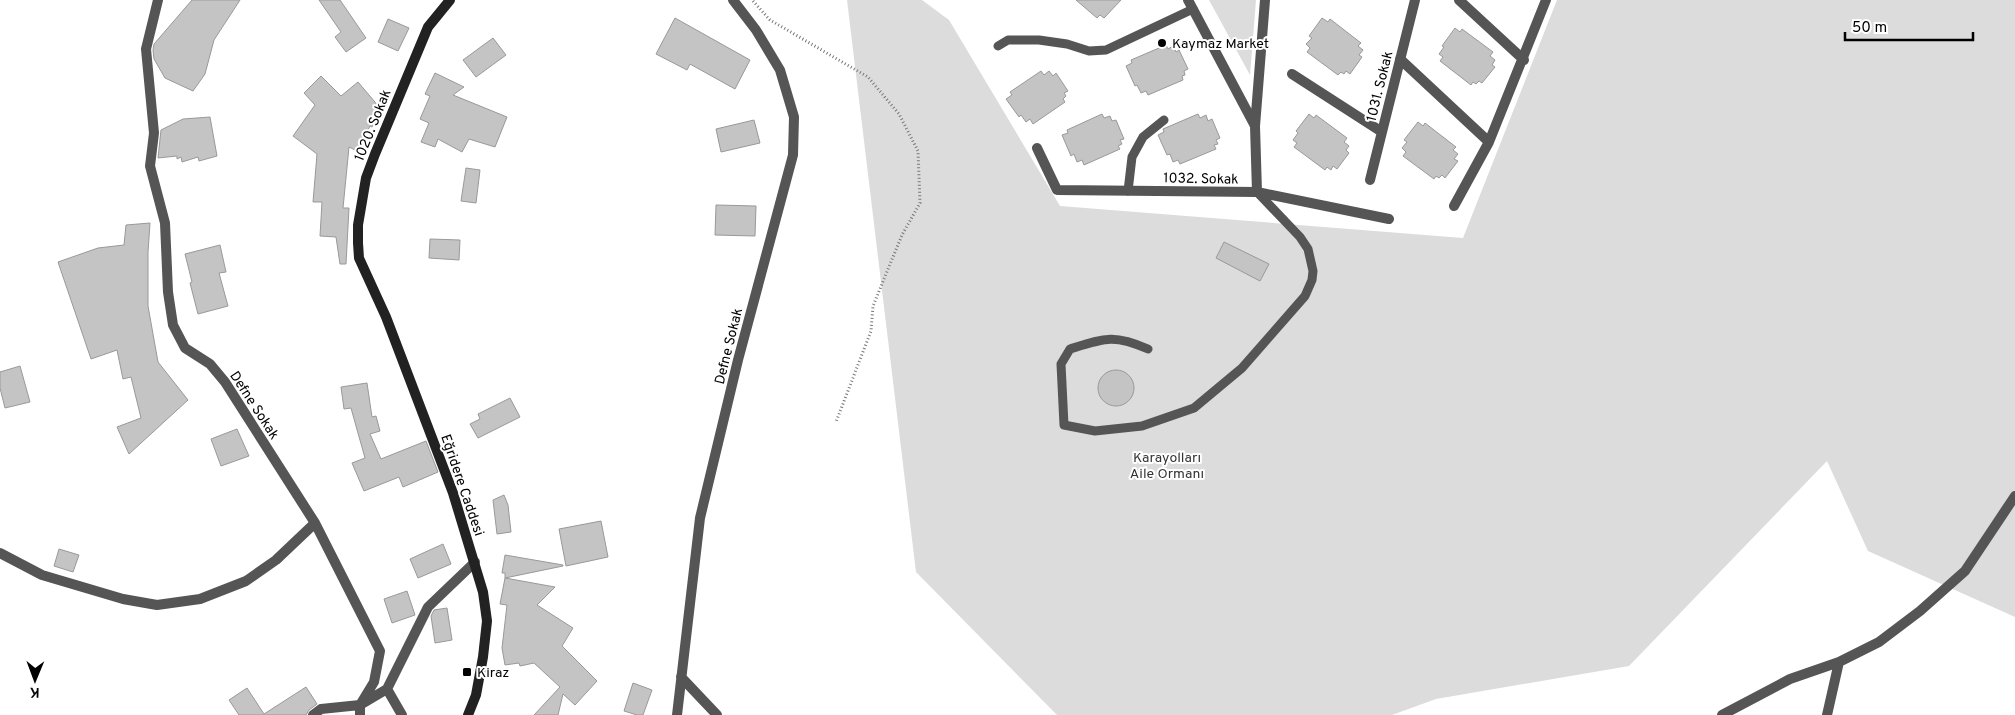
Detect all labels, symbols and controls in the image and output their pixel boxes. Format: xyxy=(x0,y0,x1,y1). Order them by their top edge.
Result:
scale bar xyxy=(1845,10,1972,42)
text: 50 m xyxy=(1852,19,1887,38)
place label: Kaymaz Market xyxy=(1172,36,1269,53)
marker: Kaymaz Market xyxy=(1156,37,1168,49)
street label: 1031. Sokak xyxy=(1363,49,1397,123)
street label: 1020. Sokak xyxy=(351,87,396,164)
street label: 1032. Sokak xyxy=(1163,170,1239,189)
street label: Defne Sokak xyxy=(712,306,747,386)
street label: Defne Sokak xyxy=(225,368,282,443)
street label: Eğridere Caddesi xyxy=(436,432,487,539)
park label: Karayolları Aile Ormanı xyxy=(1130,450,1204,483)
north arrow xyxy=(10,655,60,705)
place label: Kiraz xyxy=(477,665,509,682)
marker: Kiraz xyxy=(461,666,473,678)
text: K xyxy=(30,683,40,700)

